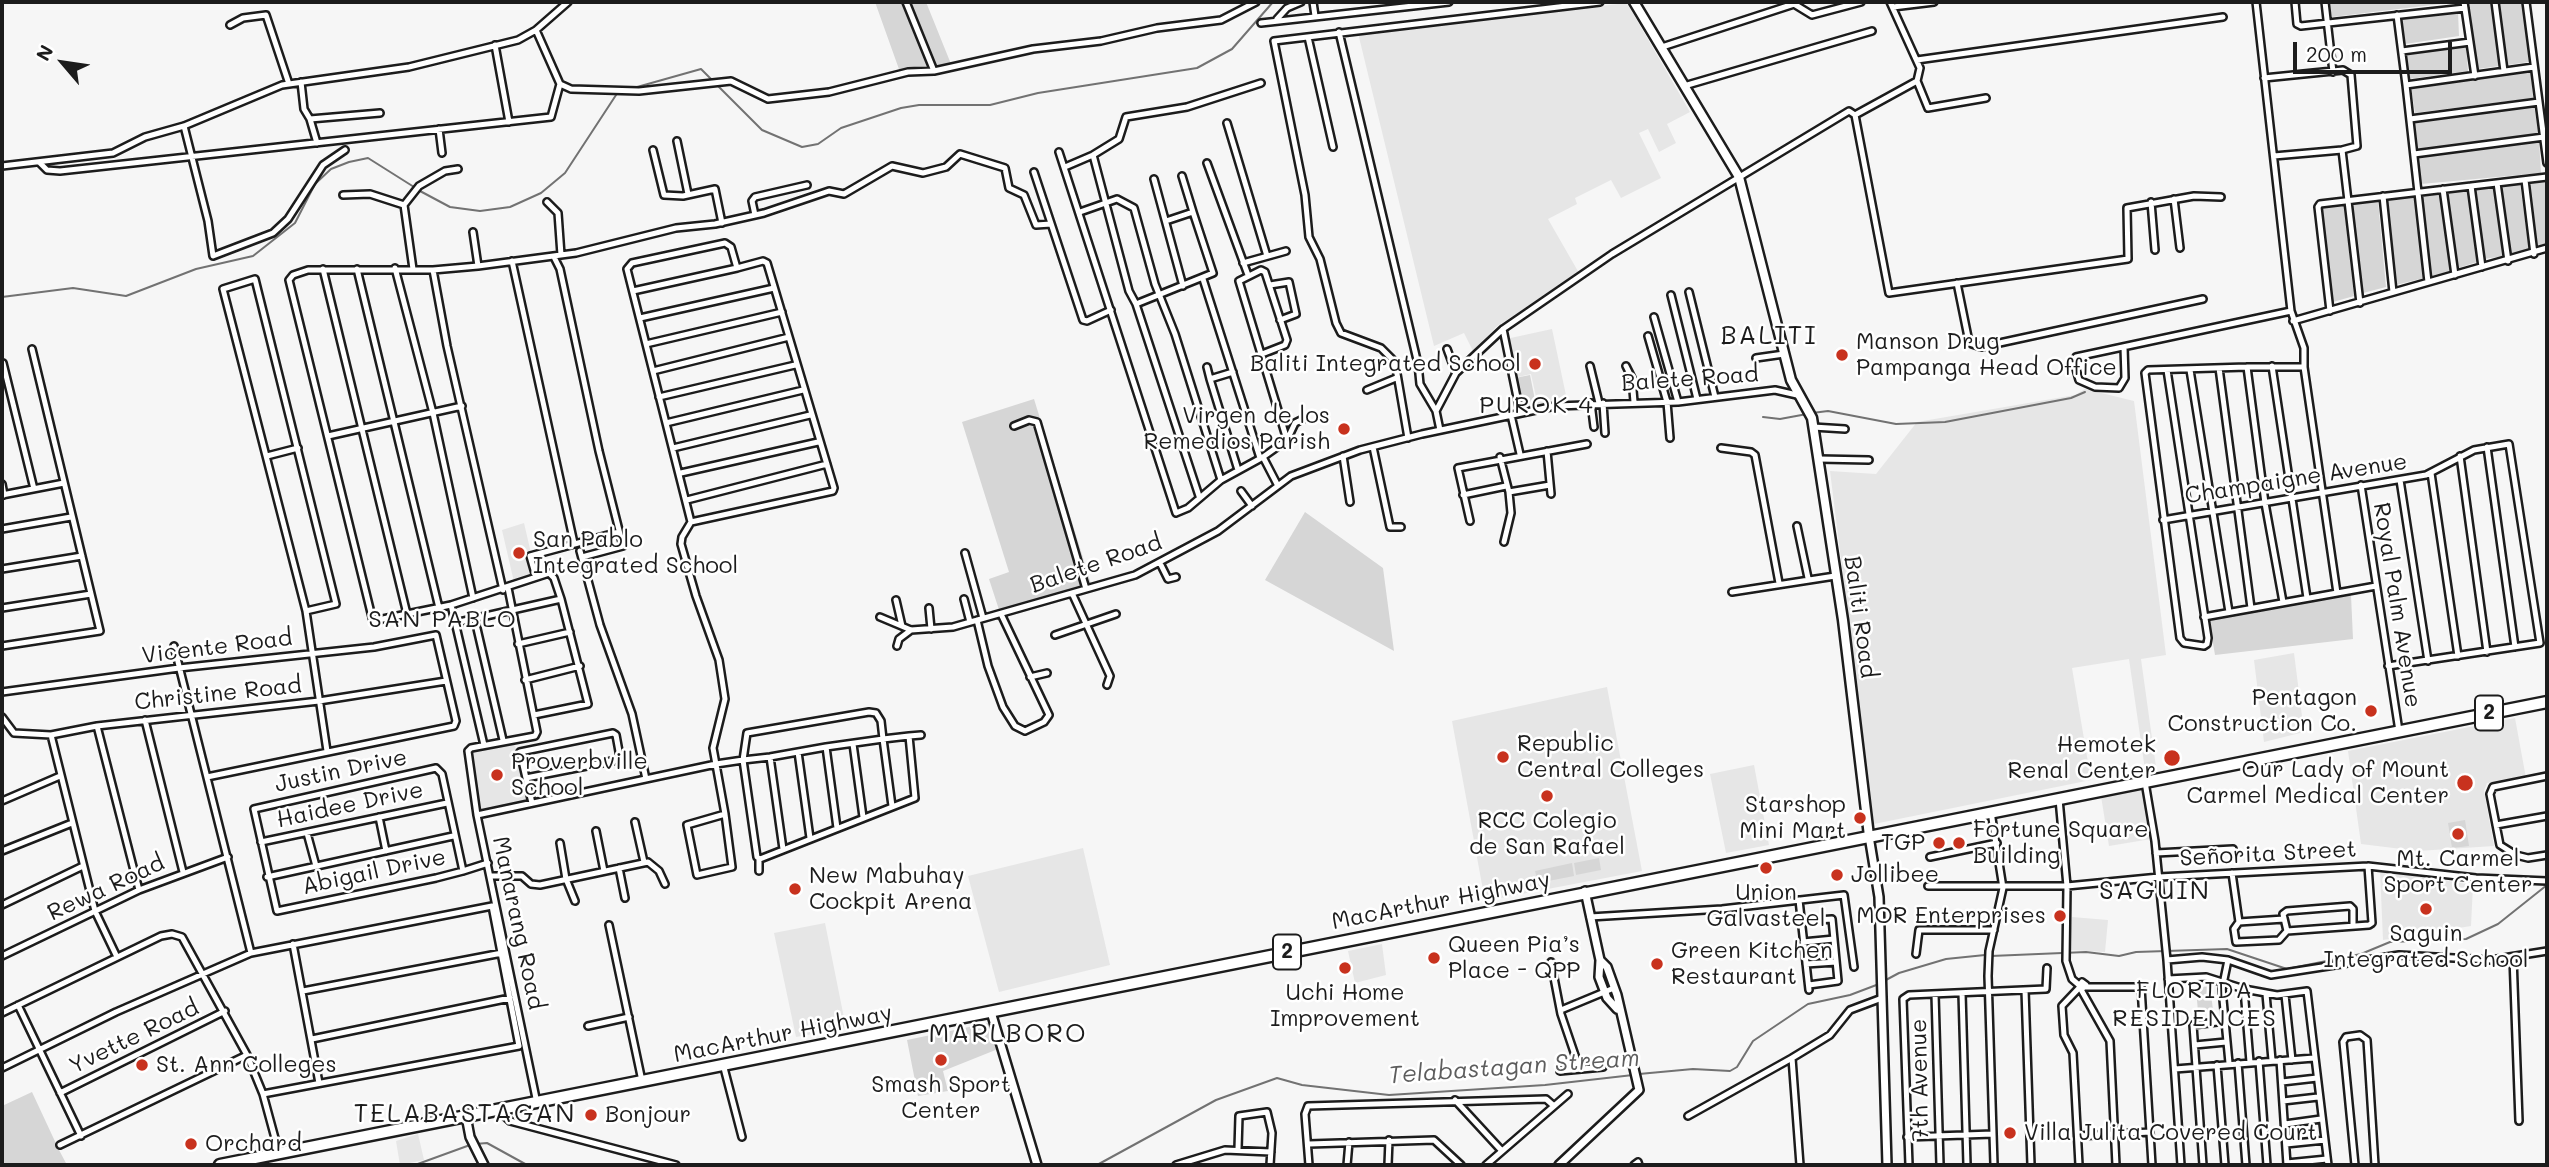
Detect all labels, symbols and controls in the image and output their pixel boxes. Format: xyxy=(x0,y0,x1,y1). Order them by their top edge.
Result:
north arrow xyxy=(28,28,98,98)
scale bar xyxy=(2297,28,2456,72)
text: N xyxy=(30,40,59,65)
text: 200 m xyxy=(2306,40,2367,67)
district label: BALITI xyxy=(1721,320,1817,352)
place label: Manson Drug Pampanga Head Office xyxy=(1856,328,2117,382)
marker: Manson Drug Pampanga Head Office xyxy=(1834,347,1850,363)
place label: Baliti Integrated School xyxy=(1250,350,1521,378)
marker: Baliti Integrated School xyxy=(1527,356,1543,372)
street label: Balete Road xyxy=(1620,360,1760,398)
district label: PUROK 4 xyxy=(1480,392,1594,420)
place label: Virgen de los Remedios Parish xyxy=(1144,402,1330,456)
marker: Virgen de los Remedios Parish xyxy=(1336,421,1352,437)
street label: Champaigne Avenue xyxy=(2183,448,2409,510)
street label: Royal Palm Avenue xyxy=(2367,500,2427,710)
place label: San Pablo Integrated School xyxy=(533,526,738,580)
street label: Balete Road xyxy=(1026,529,1166,599)
marker: San Pablo Integrated School xyxy=(511,545,527,561)
street label: Baliti Road xyxy=(1838,554,1882,680)
district label: SAN PABLO xyxy=(369,606,517,634)
street label: Vicente Road xyxy=(140,624,294,670)
street label: Christine Road xyxy=(133,671,303,717)
place label: Pentagon Construction Co. xyxy=(2167,684,2357,738)
road number: 2 xyxy=(2475,696,2503,730)
marker: Pentagon Construction Co. xyxy=(2363,703,2379,719)
place label: Republic Central Colleges xyxy=(1517,730,1704,784)
place label: Hemotek Renal Center xyxy=(2008,731,2156,785)
street label: Justin Drive xyxy=(272,744,410,798)
place label: Proverbville School xyxy=(511,748,648,802)
marker: Hemotek Renal Center xyxy=(2162,748,2182,768)
marker: Republic Central Colleges xyxy=(1495,749,1511,765)
place label: Our Lady of Mount Carmel Medical Center xyxy=(2187,756,2449,810)
marker: Proverbville School xyxy=(489,767,505,783)
marker: Our Lady of Mount Carmel Medical Center xyxy=(2455,773,2475,793)
street label: Haidee Drive xyxy=(274,776,426,834)
marker: RCC Colegio de San Rafael xyxy=(1539,788,1555,804)
place label: Starshop Mini Mart xyxy=(1739,791,1846,845)
place label: RCC Colegio de San Rafael xyxy=(1469,807,1625,861)
marker: Starshop Mini Mart xyxy=(1852,810,1868,826)
place label: Fortune Square Building xyxy=(1973,816,2148,870)
marker: Mt. Carmel Sport Center xyxy=(2450,826,2466,842)
place label: TGP xyxy=(1881,829,1925,857)
street label: Manarang Road xyxy=(486,834,550,1012)
marker: TGP xyxy=(1931,835,1947,851)
marker: Fortune Square Building xyxy=(1951,835,1967,851)
street label: Señorita Street xyxy=(2179,836,2357,872)
street label: Abigail Drive xyxy=(300,843,448,901)
place label: Mt. Carmel Sport Center xyxy=(2383,845,2533,899)
street label: Rewa Road xyxy=(43,849,169,927)
marker: Union Galvasteel xyxy=(1758,860,1774,876)
place label: Jollibee xyxy=(1851,861,1939,889)
place label: New Mabuhay Cockpit Arena xyxy=(809,862,972,916)
street label: MacArthur Highway xyxy=(1329,866,1553,936)
marker: Jollibee xyxy=(1829,867,1845,883)
district label: SAGUIN xyxy=(2100,875,2210,907)
place label: Union Galvasteel xyxy=(1706,879,1826,933)
marker: New Mabuhay Cockpit Arena xyxy=(787,881,803,897)
marker: Saguin Integrated School xyxy=(2418,901,2434,917)
place label: MOR Enterprises xyxy=(1856,902,2046,930)
marker: MOR Enterprises xyxy=(2052,908,2068,924)
place label: Saguin Integrated School xyxy=(2323,920,2529,974)
place label: Queen Pia’s Place - QPP xyxy=(1448,931,1580,985)
road number: 2 xyxy=(1273,934,1301,970)
place label: Green Kitchen Restaurant xyxy=(1671,937,1833,991)
marker: Queen Pia’s Place - QPP xyxy=(1426,950,1442,966)
marker: Green Kitchen Restaurant xyxy=(1649,956,1665,972)
marker: Uchi Home Improvement xyxy=(1337,960,1353,976)
district label: FLORIDA RESIDENCES xyxy=(2113,977,2277,1033)
place label: Uchi Home Improvement xyxy=(1270,979,1420,1033)
street label: Yvette Road xyxy=(65,994,203,1080)
street label: MacArthur Highway xyxy=(671,999,895,1069)
district label: MARLBORO xyxy=(929,1018,1087,1050)
street label: 7th Avenue xyxy=(1905,1018,1935,1142)
water label: Telabastagan Stream xyxy=(1388,1044,1640,1090)
place label: St. Ann Colleges xyxy=(156,1051,337,1079)
marker: Smash Sport Center xyxy=(933,1052,949,1068)
marker: St. Ann Colleges xyxy=(134,1057,150,1073)
place label: Smash Sport Center xyxy=(871,1071,1011,1125)
district label: TELABASTAGAN xyxy=(355,1098,575,1130)
place label: Bonjour xyxy=(605,1101,691,1129)
marker: Bonjour xyxy=(583,1107,599,1123)
place label: Villa Julita Covered Court xyxy=(2024,1119,2317,1147)
marker: Villa Julita Covered Court xyxy=(2002,1125,2018,1141)
place label: Orchard xyxy=(205,1130,302,1158)
marker: Orchard xyxy=(183,1136,199,1152)

